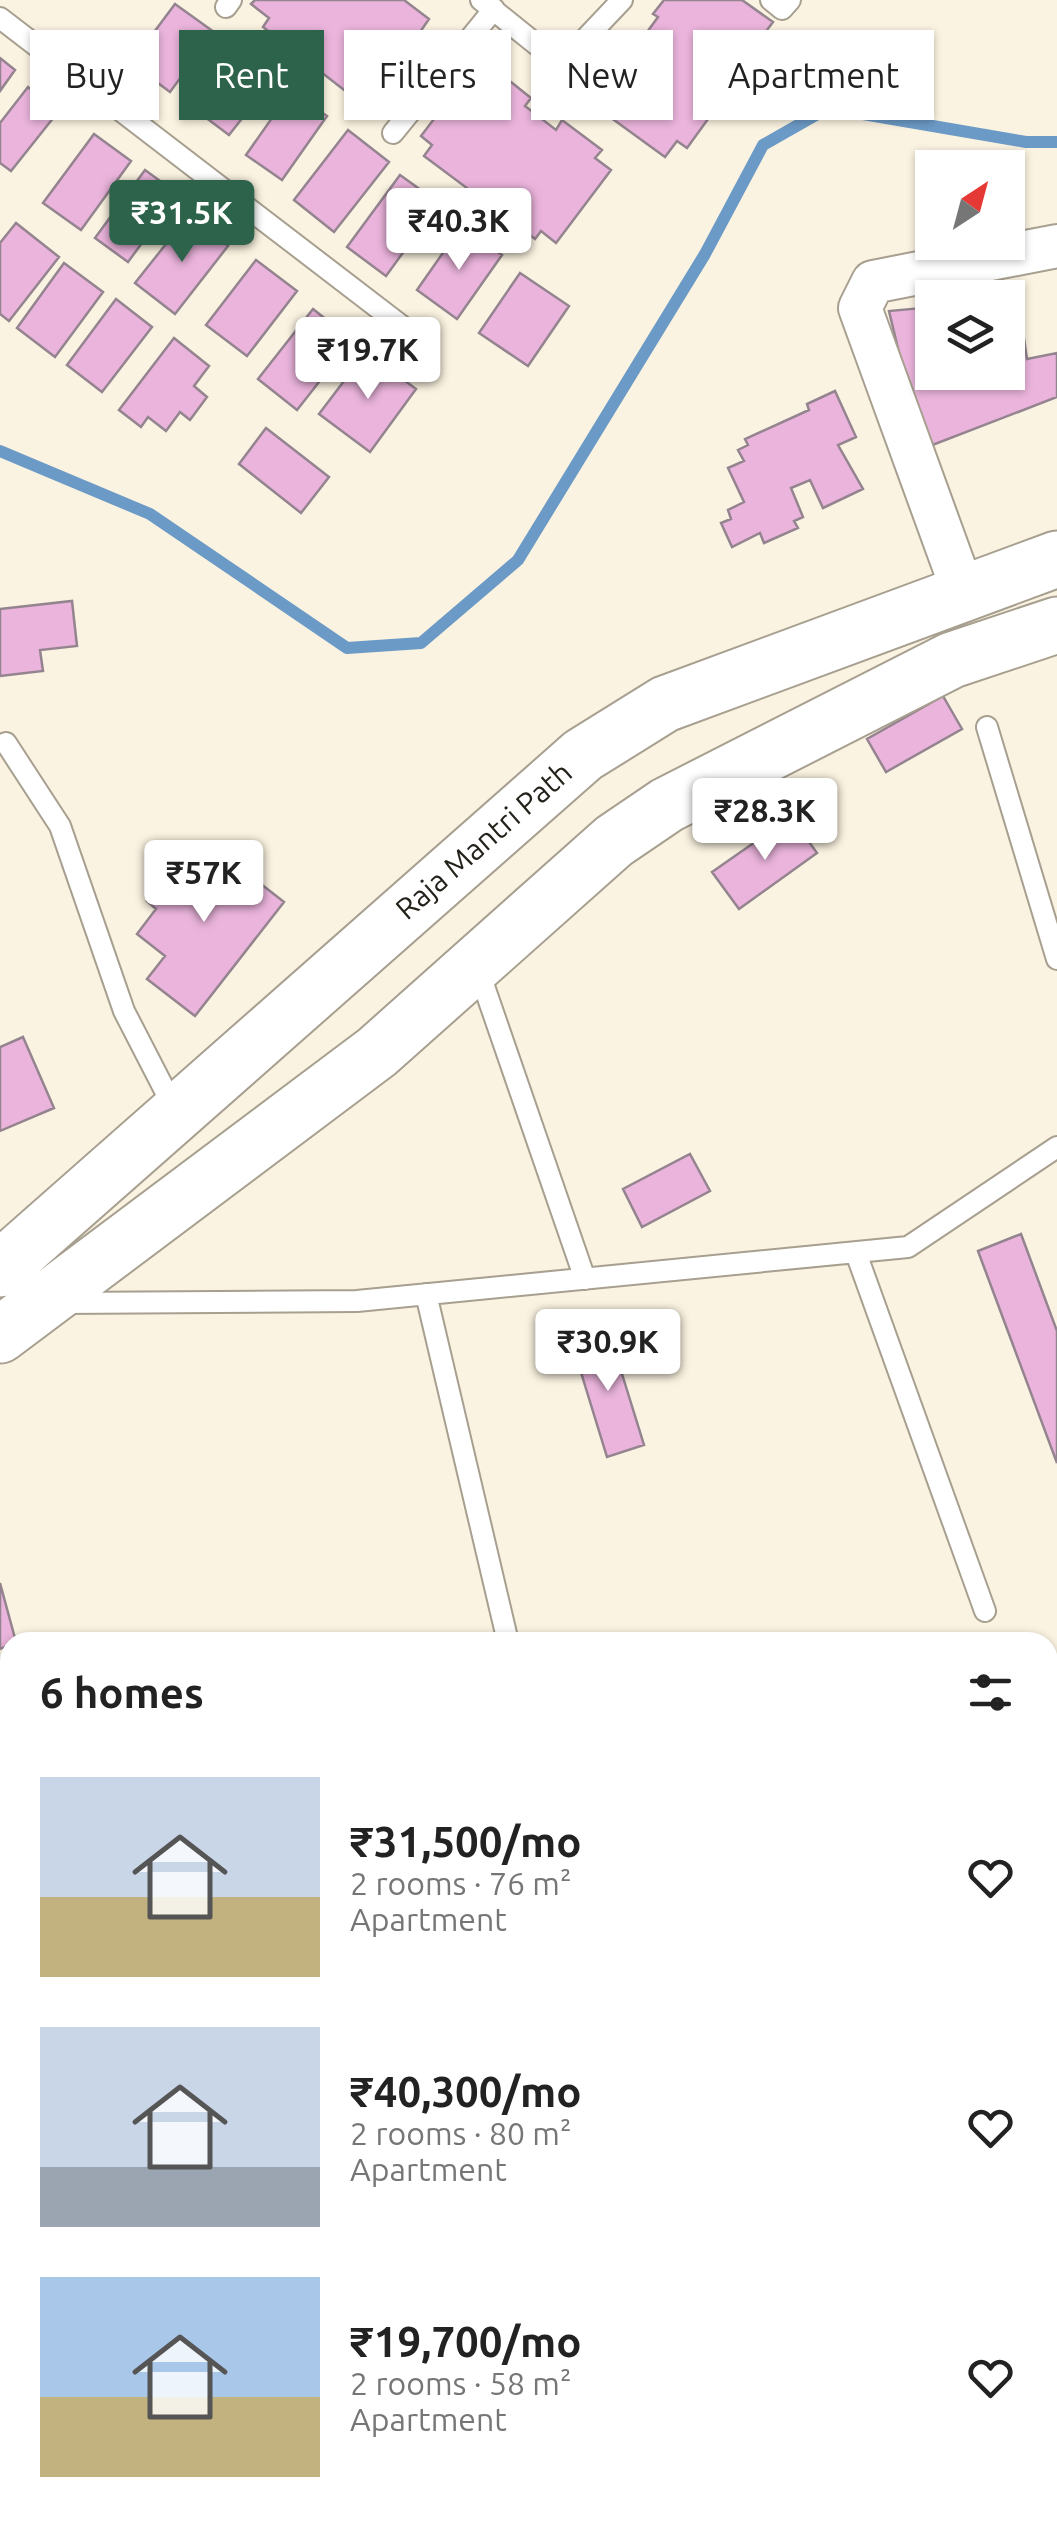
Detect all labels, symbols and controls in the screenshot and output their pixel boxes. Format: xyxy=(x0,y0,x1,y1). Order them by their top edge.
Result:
chip: Buy xyxy=(30,30,159,120)
chip: Rent xyxy=(179,30,324,120)
chip: Filters xyxy=(344,30,511,120)
chip: New xyxy=(531,30,673,120)
chip: Apartment xyxy=(693,30,934,120)
north arrow xyxy=(915,150,1025,260)
map controls xyxy=(915,150,1025,390)
pin: ₹31.5K xyxy=(101,180,263,265)
pin: ₹40.3K xyxy=(378,188,540,273)
text: ₹31.5K xyxy=(131,194,233,230)
text: ₹40.3K xyxy=(408,202,510,238)
button: layers xyxy=(915,280,1025,390)
pin: ₹19.7K xyxy=(287,317,449,402)
text: ₹19.7K xyxy=(317,331,419,367)
street label: Raja Mantri Path xyxy=(389,755,578,926)
pin: ₹28.3K xyxy=(684,778,846,863)
text: ₹28.3K xyxy=(714,792,816,828)
pin: ₹57K xyxy=(145,840,263,925)
text: ₹57K xyxy=(166,854,242,890)
pin: ₹30.9K xyxy=(527,1309,689,1394)
text: ₹30.9K xyxy=(557,1323,659,1359)
icon: filters xyxy=(963,1665,1018,1720)
text: 6 homes xyxy=(40,1669,204,1716)
icon: home xyxy=(120,1817,240,1937)
text: ₹31,500/mo xyxy=(350,1818,582,1865)
icon: heart xyxy=(963,1850,1018,1905)
text: 2 rooms · 76 m² xyxy=(350,1865,571,1901)
text: Apartment xyxy=(350,1901,507,1937)
icon: home xyxy=(120,2067,240,2187)
text: ₹40,300/mo xyxy=(350,2068,582,2115)
icon: heart xyxy=(963,2100,1018,2155)
text: 2 rooms · 80 m² xyxy=(350,2115,571,2151)
text: Apartment xyxy=(350,2151,507,2187)
icon: home xyxy=(120,2317,240,2437)
text: ₹19,700/mo xyxy=(350,2318,582,2365)
icon: heart xyxy=(963,2350,1018,2405)
text: 2 rooms · 58 m² xyxy=(350,2365,571,2401)
text: Apartment xyxy=(350,2401,507,2437)

